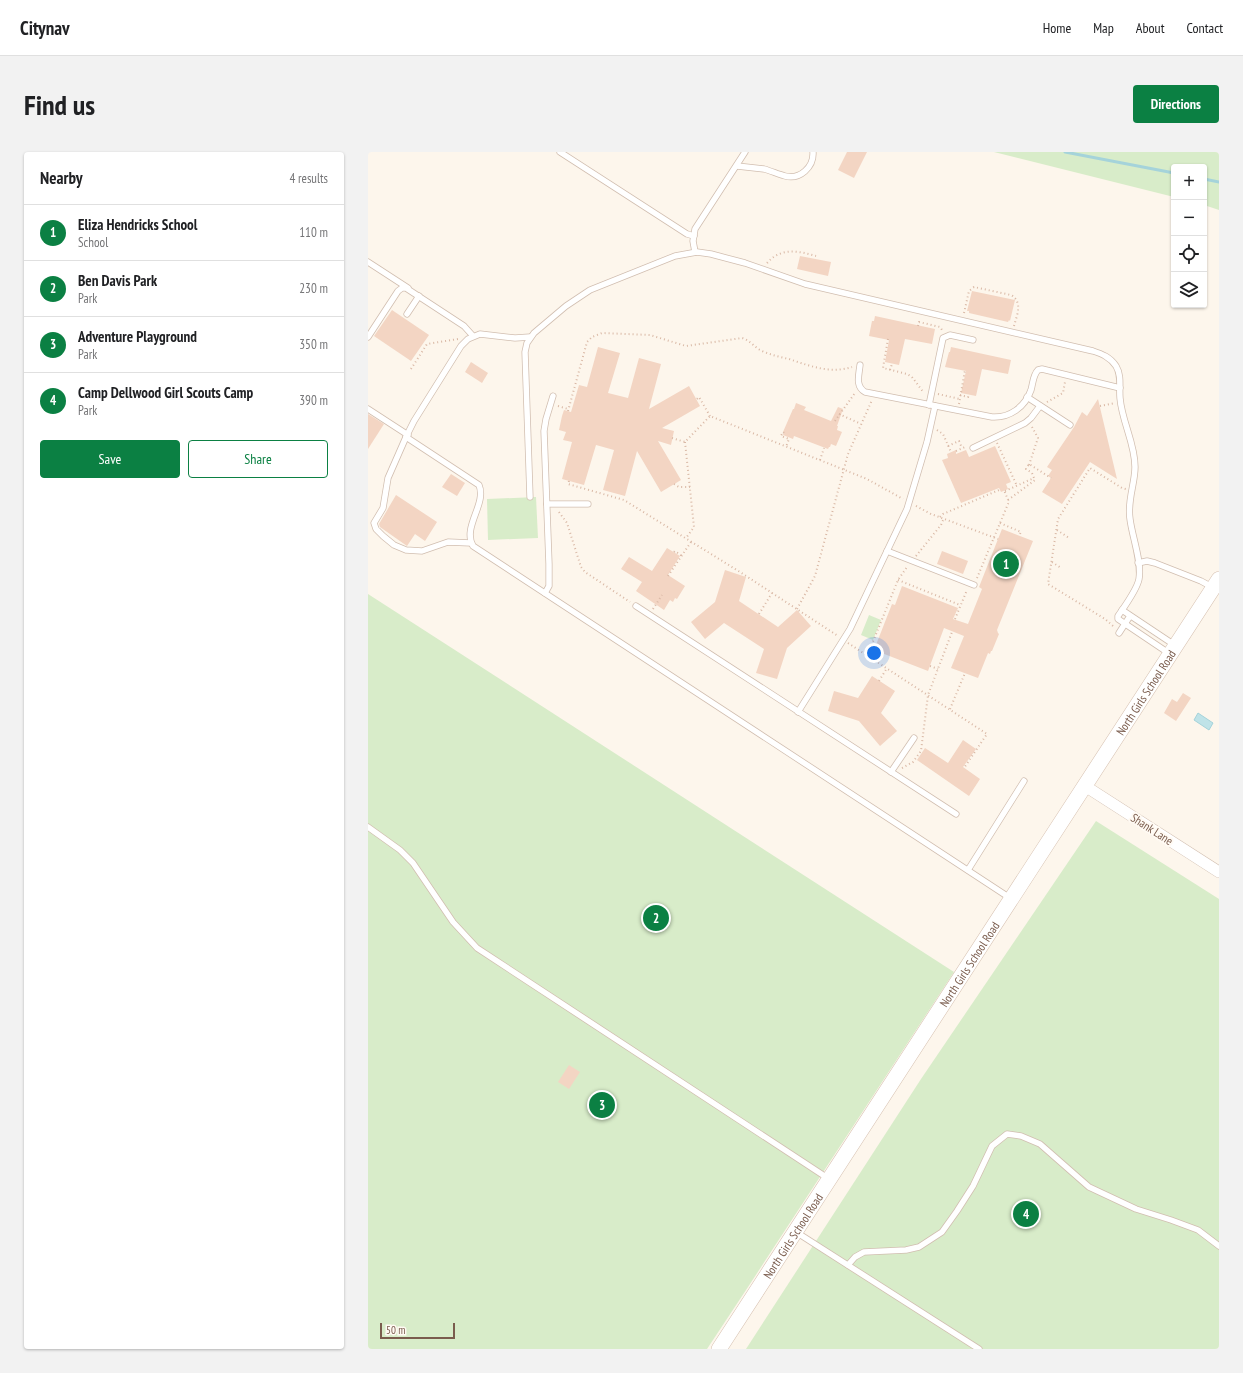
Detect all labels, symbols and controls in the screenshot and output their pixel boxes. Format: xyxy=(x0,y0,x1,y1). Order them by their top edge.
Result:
text: Citynav xyxy=(20,16,70,40)
text: Home xyxy=(1043,19,1071,37)
text: Map xyxy=(1093,19,1114,37)
text: About xyxy=(1136,19,1165,37)
text: Contact xyxy=(1187,19,1223,37)
button: Directions xyxy=(1133,85,1219,123)
text: Find us xyxy=(24,86,95,123)
map controls xyxy=(1171,164,1207,308)
button: + xyxy=(1171,164,1207,200)
text: Nearby xyxy=(40,167,83,189)
text: 4 results xyxy=(289,170,328,187)
button: − xyxy=(1171,200,1207,236)
text: Eliza Hendricks School xyxy=(78,215,197,234)
text: 1 xyxy=(50,224,56,241)
text: 110 m xyxy=(299,224,328,241)
text: School xyxy=(78,234,108,251)
button: locate xyxy=(1171,236,1207,272)
text: Ben Davis Park xyxy=(78,271,157,290)
button: layers xyxy=(1171,272,1207,308)
text: 2 xyxy=(50,280,56,297)
text: 230 m xyxy=(299,280,328,297)
text: Park xyxy=(78,290,97,307)
text: Adventure Playground xyxy=(78,327,197,346)
text: 3 xyxy=(50,336,56,353)
text: 350 m xyxy=(299,336,328,353)
text: Park xyxy=(78,346,97,363)
text: Camp Dellwood Girl Scouts Camp xyxy=(78,383,253,402)
text: 4 xyxy=(50,392,56,409)
text: 390 m xyxy=(299,392,328,409)
text: Park xyxy=(78,402,97,419)
button: Save xyxy=(40,440,180,478)
button: Share xyxy=(188,440,328,478)
pin: 1 xyxy=(993,549,1019,579)
your location xyxy=(864,643,884,663)
street label: North Girls School Road xyxy=(1112,647,1179,738)
street label: Shank Lane xyxy=(1128,810,1176,848)
pin: 2 xyxy=(643,903,669,933)
street label: North Girls School Road xyxy=(936,919,1002,1009)
pin: 3 xyxy=(589,1090,615,1120)
street label: North Girls School Road xyxy=(759,1190,826,1281)
pin: 4 xyxy=(1013,1199,1039,1229)
scale bar xyxy=(380,1321,455,1340)
text: 50 m xyxy=(386,1323,405,1337)

